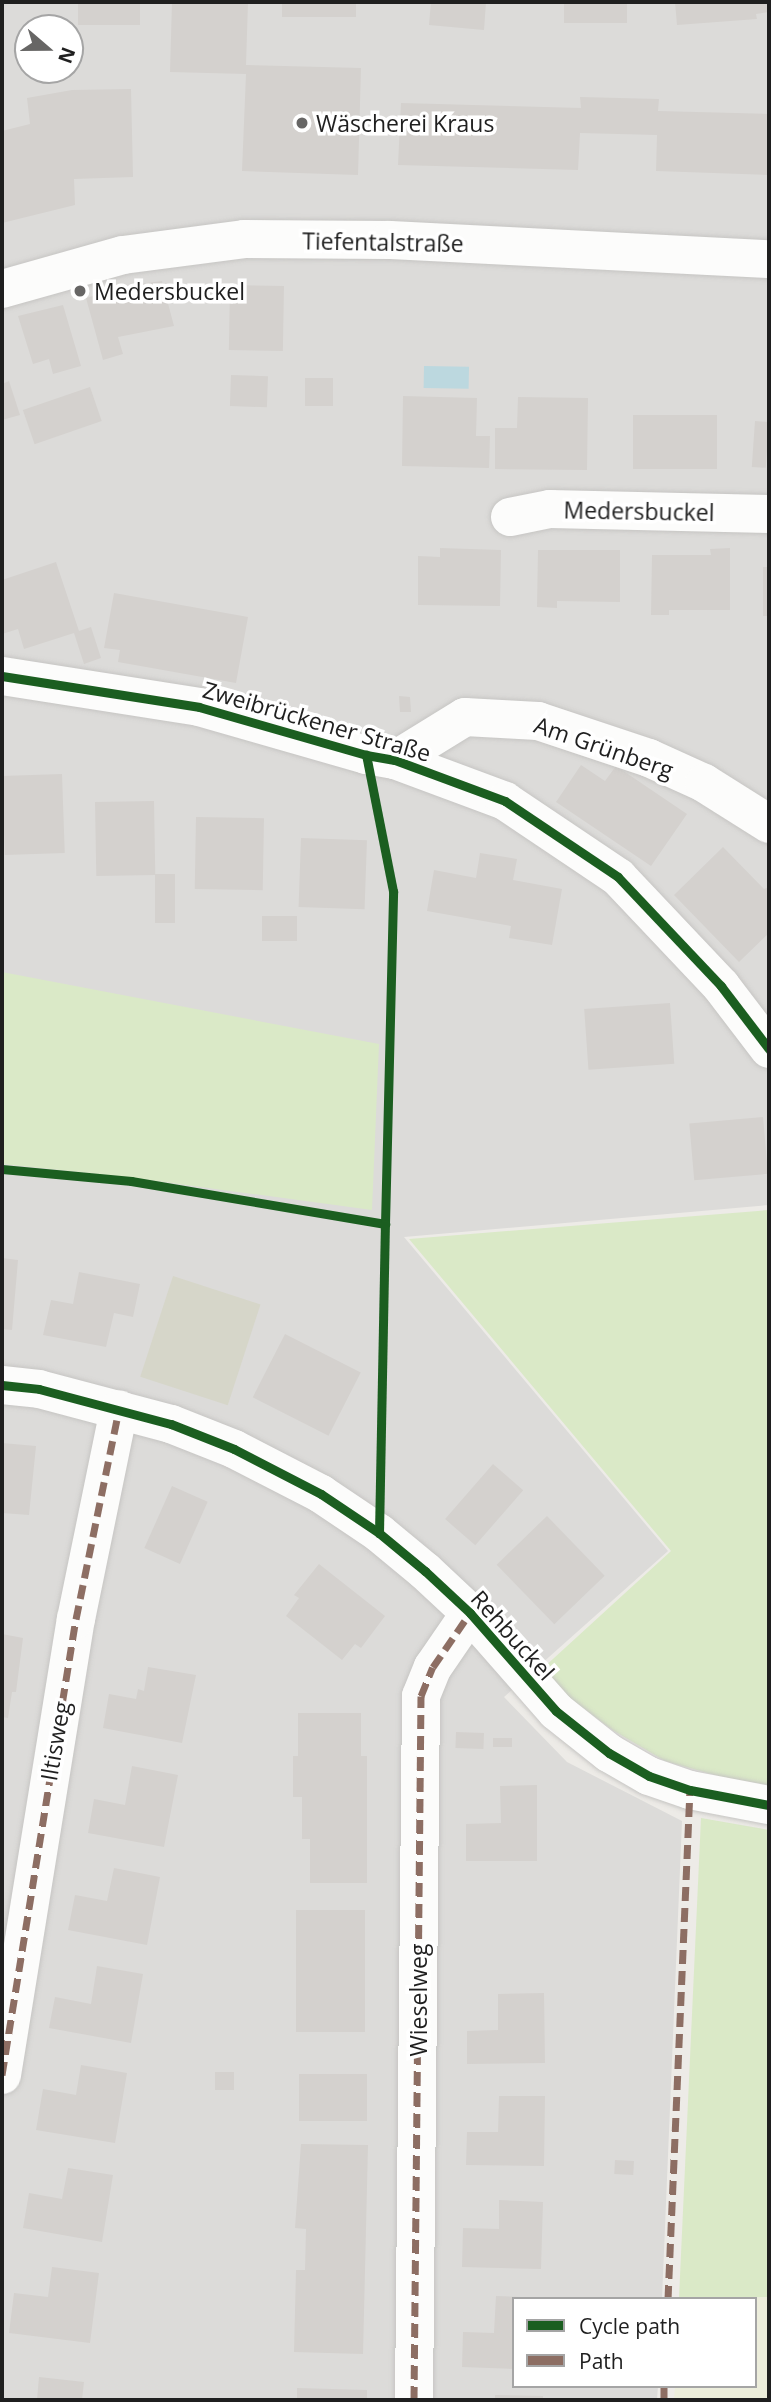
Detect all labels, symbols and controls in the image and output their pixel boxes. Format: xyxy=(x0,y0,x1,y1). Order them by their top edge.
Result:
north arrow xyxy=(14,14,84,84)
text: N xyxy=(52,44,82,67)
place label: Wäscherei Kraus xyxy=(316,109,494,137)
marker: Wäscherei Kraus xyxy=(294,115,310,131)
street label: Tiefentalstraße xyxy=(302,227,464,257)
place label: Medersbuckel xyxy=(94,277,245,305)
marker: Medersbuckel xyxy=(72,283,88,299)
street label: Medersbuckel xyxy=(563,496,715,526)
street label: Zweibrückener Straße xyxy=(200,675,434,767)
street label: Am Grünberg xyxy=(531,710,677,784)
street label: Rehbuckel xyxy=(466,1584,560,1686)
street label: Iltisweg xyxy=(34,1699,76,1783)
street label: Wieselweg xyxy=(404,1944,432,2056)
legend xyxy=(512,2297,757,2388)
text: Cycle path xyxy=(579,2312,680,2340)
text: Path xyxy=(579,2347,624,2375)

